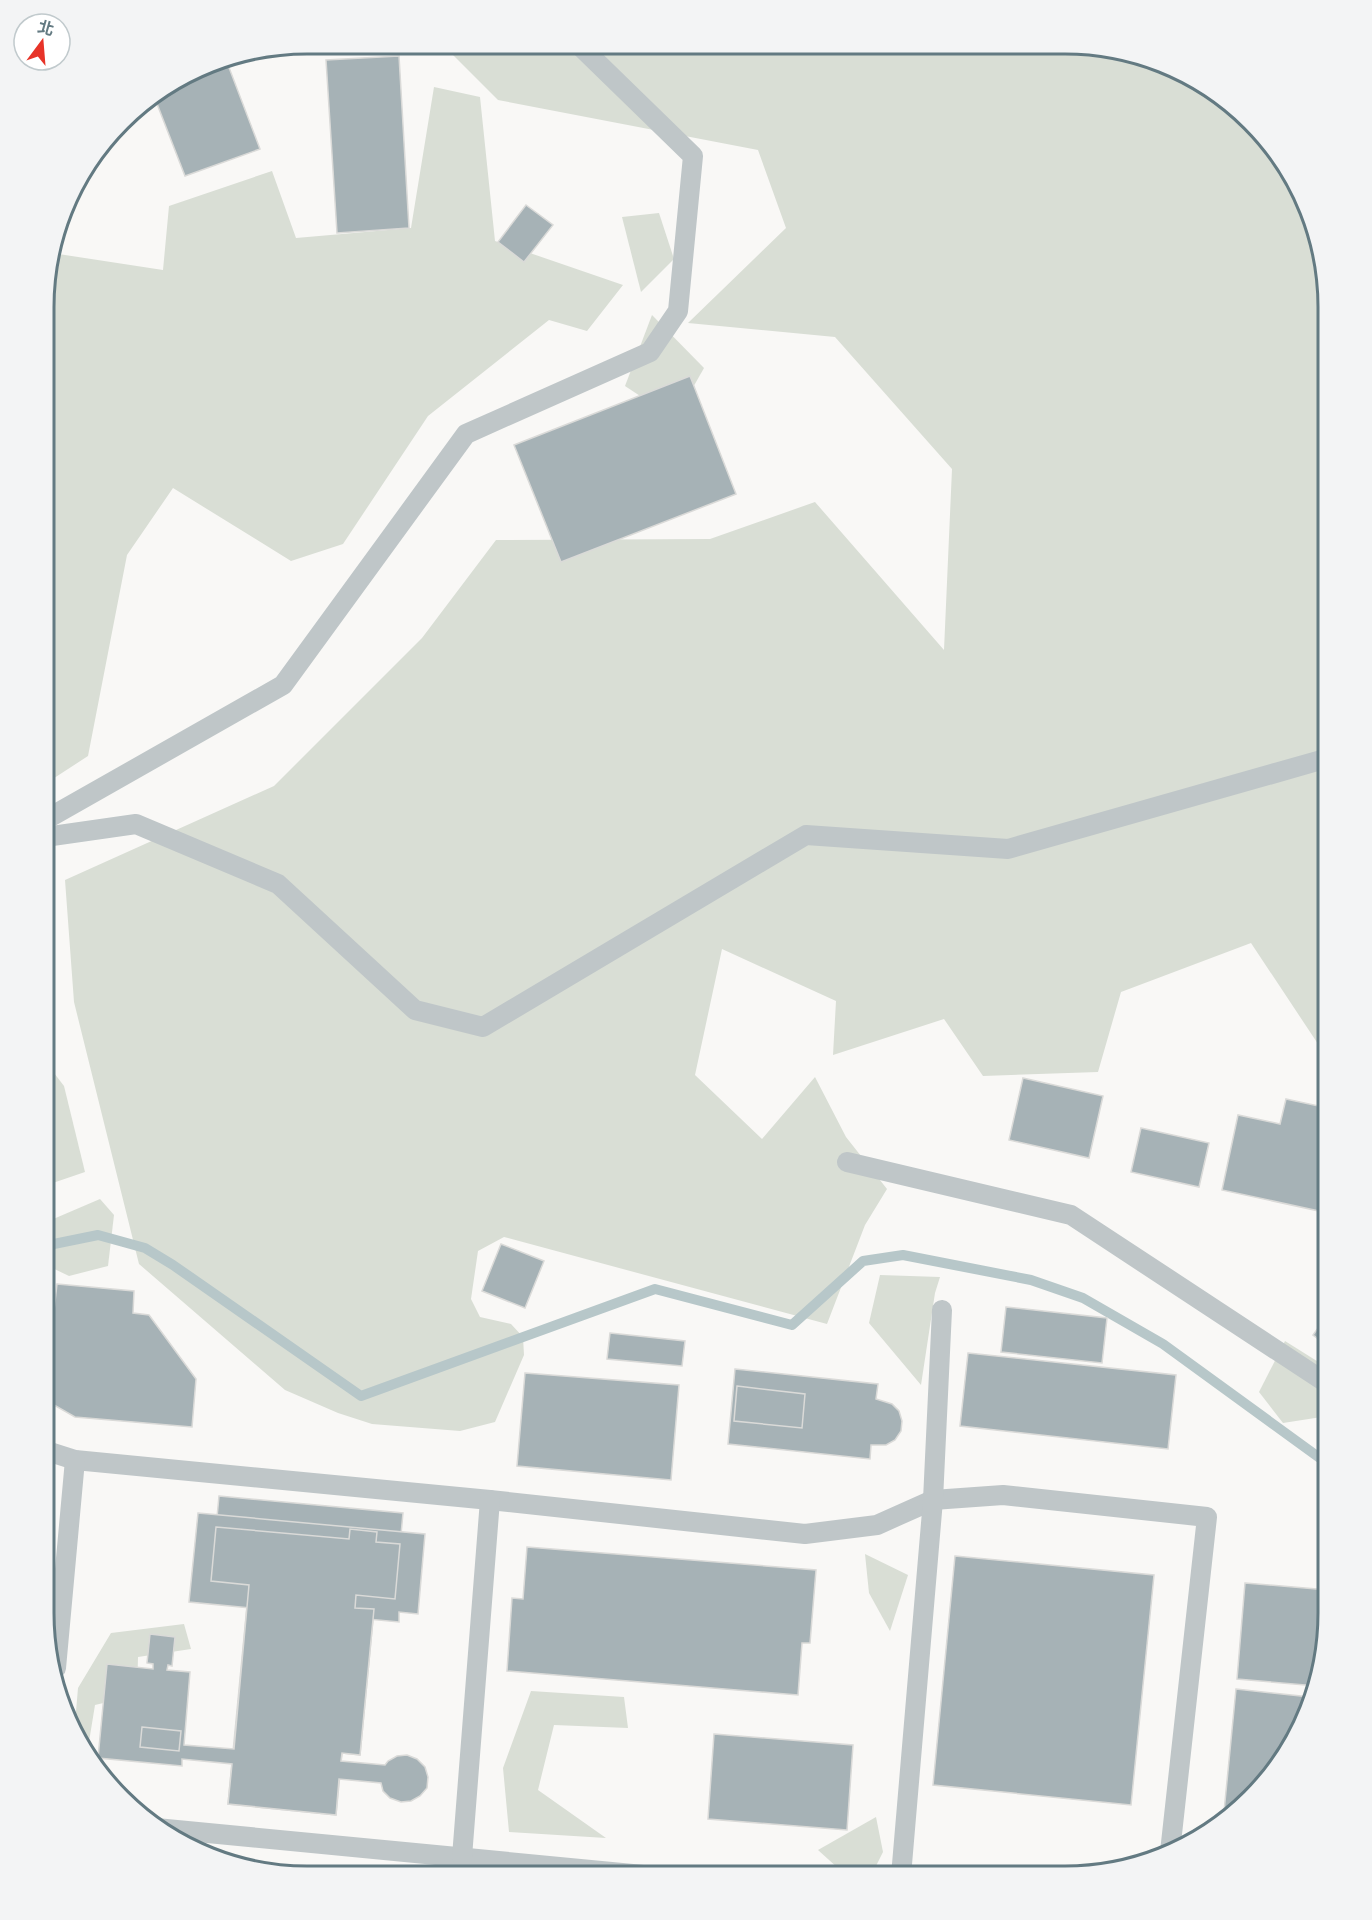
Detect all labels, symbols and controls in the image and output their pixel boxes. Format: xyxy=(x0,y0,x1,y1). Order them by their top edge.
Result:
north arrow xyxy=(12,12,72,72)
text: 北 xyxy=(36,17,56,39)

